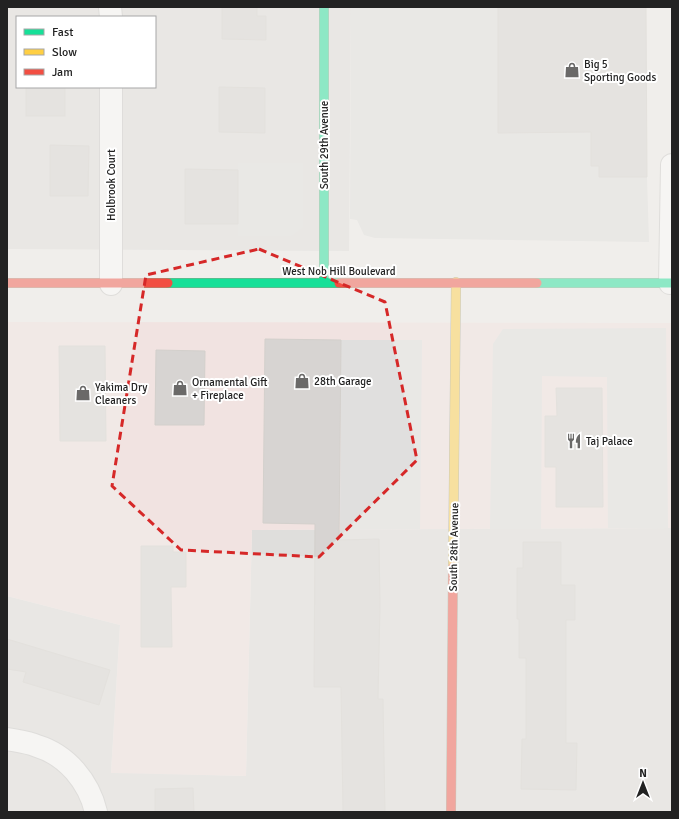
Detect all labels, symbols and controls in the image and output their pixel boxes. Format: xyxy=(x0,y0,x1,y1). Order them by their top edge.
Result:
legend xyxy=(16,16,156,88)
text: Fast xyxy=(52,25,73,40)
text: Slow xyxy=(52,45,77,60)
place label: Big 5 Sporting Goods xyxy=(584,58,656,84)
shop icon: Big 5 Sporting Goods xyxy=(563,61,581,79)
text: Jam xyxy=(52,65,73,80)
street label: South 29th Avenue xyxy=(318,101,331,189)
street label: Holbrook Court xyxy=(105,149,118,221)
street label: West Nob Hill Boulevard xyxy=(282,265,396,278)
shop icon: 28th Garage xyxy=(293,372,311,390)
place label: 28th Garage xyxy=(314,375,372,388)
place label: Ornamental Gift + Fireplace xyxy=(192,376,267,402)
shop icon: Ornamental Gift + Fireplace xyxy=(171,379,189,397)
place label: Yakima Dry Cleaners xyxy=(95,381,148,407)
shop icon: Yakima Dry Cleaners xyxy=(74,384,92,402)
restaurant icon: Taj Palace xyxy=(565,432,583,450)
place label: Taj Palace xyxy=(586,435,633,448)
street label: South 28th Avenue xyxy=(447,503,461,591)
north arrow xyxy=(623,763,663,803)
text: N xyxy=(639,767,647,780)

